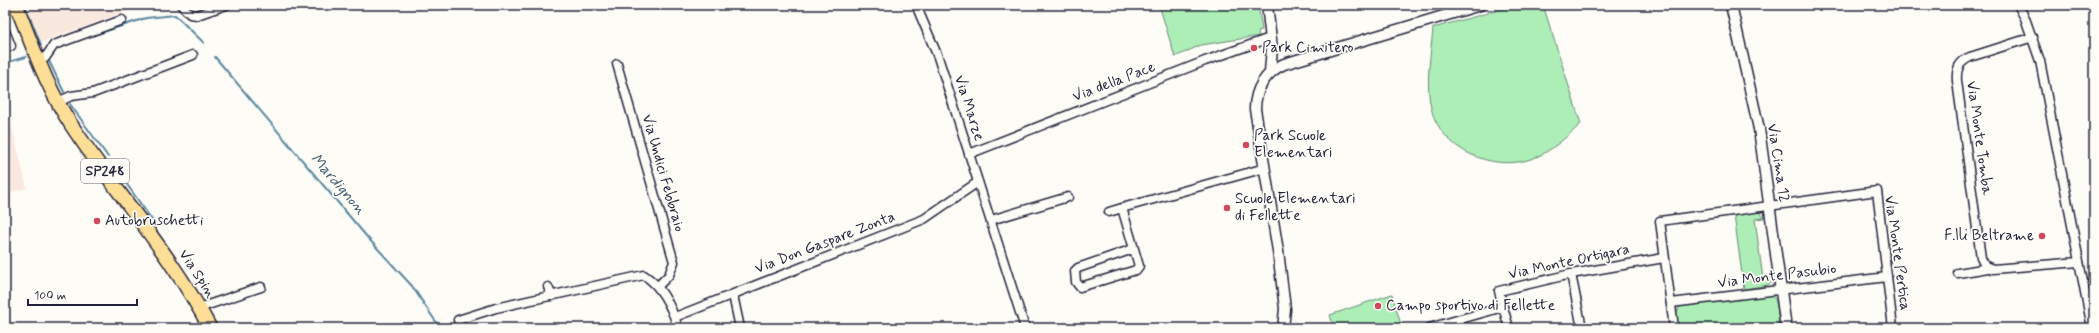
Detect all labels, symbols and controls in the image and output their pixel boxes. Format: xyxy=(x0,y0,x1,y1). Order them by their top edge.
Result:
place label: Park Cimitero xyxy=(1262,38,1354,58)
marker: Park Cimitero xyxy=(1249,43,1259,53)
street label: Via della Pace xyxy=(1070,57,1158,107)
street label: Via Marze xyxy=(949,73,989,143)
street label: Via Monte Tomba xyxy=(1961,80,1997,197)
street label: Via Undici Febbraio xyxy=(637,112,689,234)
street label: Via Cima 12 xyxy=(1762,122,1794,204)
place label: Park Scuole Elementari xyxy=(1254,126,1332,163)
marker: Park Scuole Elementari xyxy=(1241,140,1251,150)
water label: Mardignon xyxy=(306,149,371,219)
road number: SP248 xyxy=(81,159,129,183)
place label: Scuole Elementari di Fellette xyxy=(1235,189,1356,226)
street label: Via Monte Pertica xyxy=(1879,194,1915,312)
marker: Scuole Elementari di Fellette xyxy=(1222,203,1232,213)
street label: Via Don Gaspare Zonta xyxy=(752,207,898,279)
place label: Autobruschetti xyxy=(105,211,203,231)
marker: Autobruschetti xyxy=(92,216,102,226)
place label: F.lli Beltrame xyxy=(1944,226,2034,246)
marker: F.lli Beltrame xyxy=(2037,231,2047,241)
street label: Via Monte Ortigara xyxy=(1507,239,1631,285)
street label: Via Spin xyxy=(174,246,220,303)
street label: Via Monte Pasubio xyxy=(1717,259,1837,293)
scale bar xyxy=(28,281,137,307)
text: 100 m xyxy=(34,288,66,304)
place label: Campo sportivo di Fellette xyxy=(1386,296,1555,316)
marker: Campo sportivo di Fellette xyxy=(1373,301,1383,311)

